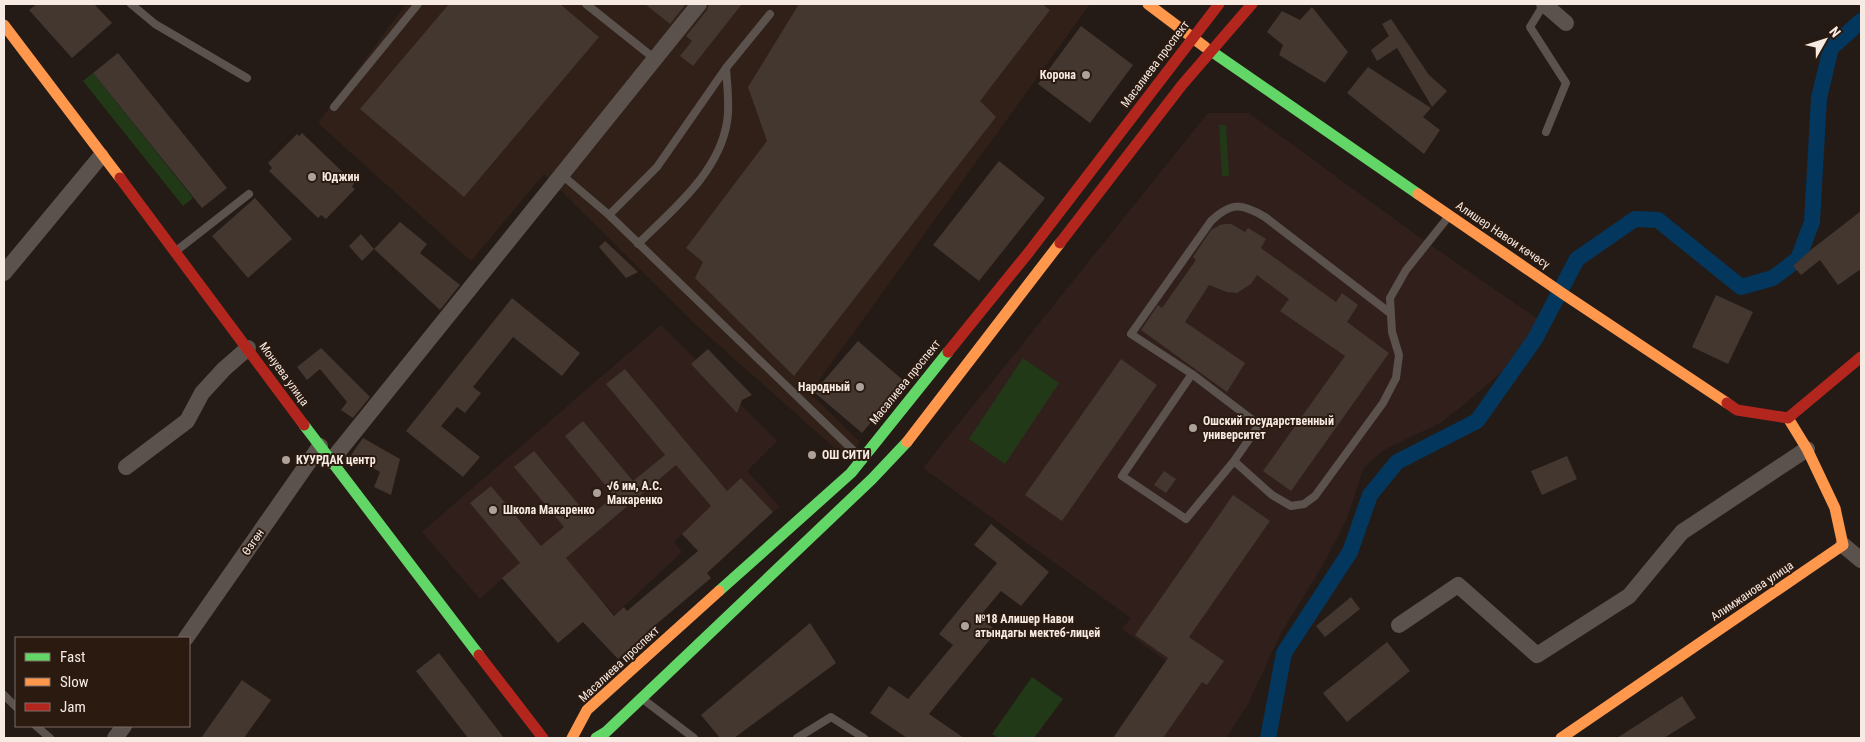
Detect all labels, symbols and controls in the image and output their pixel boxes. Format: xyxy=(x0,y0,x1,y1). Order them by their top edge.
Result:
north arrow xyxy=(1800,15,1850,65)
street label: Масалиева проспект xyxy=(1118,18,1192,110)
text: N xyxy=(1826,23,1844,40)
place label: Корона xyxy=(1040,68,1076,82)
marker: Корона xyxy=(1080,69,1092,81)
place label: Юджин xyxy=(322,170,359,184)
marker: Юджин xyxy=(306,171,318,183)
street label: Алишер Навои көчөсү xyxy=(1453,198,1553,272)
street label: Масалиева проспект xyxy=(867,337,943,427)
street label: Монуева улица xyxy=(256,339,312,409)
place label: Народный xyxy=(798,380,850,394)
marker: Народный xyxy=(854,381,866,393)
place label: Ошский государственный университет xyxy=(1203,414,1334,442)
marker: Ошский государственный университет xyxy=(1187,422,1199,434)
place label: ОШ СИТИ xyxy=(822,448,870,462)
marker: ОШ СИТИ xyxy=(806,449,818,461)
place label: КУУРДАК центр xyxy=(296,453,376,467)
marker: КУУРДАК центр xyxy=(280,454,292,466)
place label: √6 им, А.С. Макаренко xyxy=(607,479,663,507)
marker: √6 им, А.С. Макаренко xyxy=(591,487,603,499)
place label: Школа Макаренко xyxy=(503,503,595,517)
marker: Школа Макаренко xyxy=(487,504,499,516)
street label: Өзгөн xyxy=(239,526,267,558)
street label: Алимжанова улица xyxy=(1708,558,1796,624)
place label: №18 Алишер Навои атындагы мектеб-лицей xyxy=(975,612,1100,640)
marker: №18 Алишер Навои атындагы мектеб-лицей xyxy=(959,620,971,632)
street label: Масалиева проспект xyxy=(576,623,662,705)
legend xyxy=(15,637,190,727)
text: Fast xyxy=(60,648,85,666)
text: Slow xyxy=(60,673,89,691)
text: Jam xyxy=(60,698,86,716)

